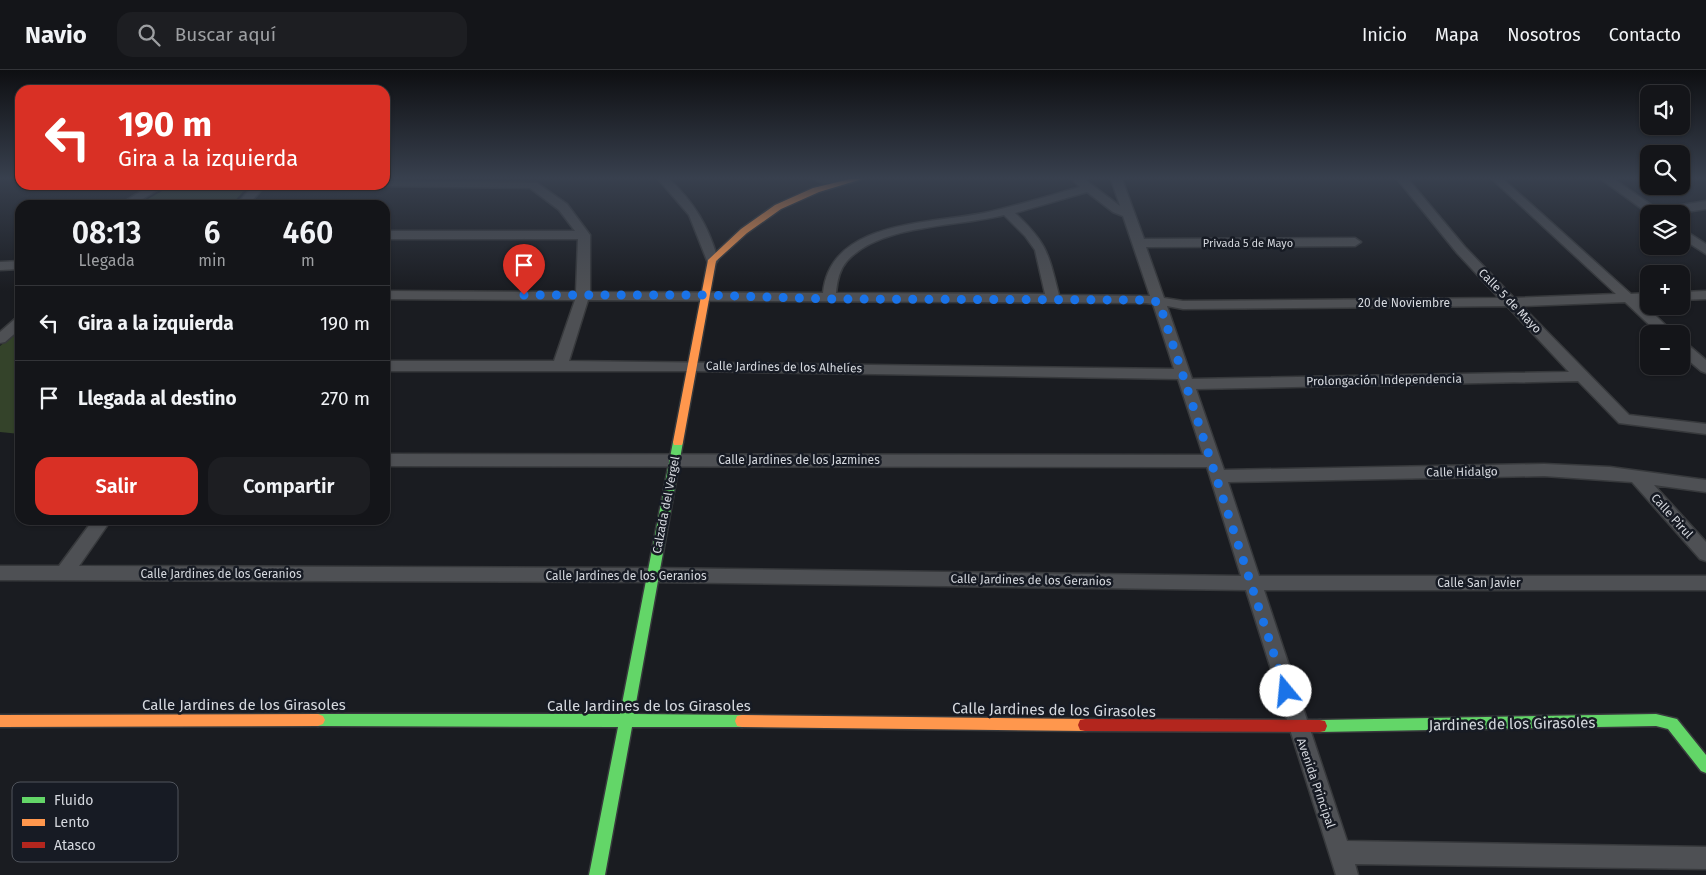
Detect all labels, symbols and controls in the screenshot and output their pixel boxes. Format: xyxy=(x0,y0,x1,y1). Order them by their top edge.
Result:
search box xyxy=(117,12,467,57)
text: Navio xyxy=(25,21,87,49)
icon: search xyxy=(135,21,163,49)
text: Buscar aquí xyxy=(175,23,276,46)
text: Inicio xyxy=(1362,24,1407,46)
text: Mapa xyxy=(1435,24,1479,46)
text: Nosotros xyxy=(1507,24,1581,46)
text: Contacto xyxy=(1609,24,1681,46)
map controls xyxy=(1640,85,1690,375)
button: sound xyxy=(1640,85,1690,135)
text: 190 m xyxy=(118,103,212,145)
icon: left xyxy=(35,105,100,170)
text: Gira a la izquierda xyxy=(118,145,298,172)
button: search xyxy=(1640,145,1690,195)
button: layers xyxy=(1640,205,1690,255)
text: 08:13 xyxy=(72,215,142,251)
text: 6 xyxy=(204,215,220,251)
text: 460 xyxy=(283,215,333,251)
street label: Privada 5 de Mayo xyxy=(1203,237,1293,250)
pin xyxy=(503,244,545,295)
text: Llegada xyxy=(79,251,135,270)
text: min xyxy=(198,251,226,270)
text: m xyxy=(301,251,315,270)
icon: arrive xyxy=(510,251,538,279)
button: + xyxy=(1640,265,1690,315)
street label: Calle 5 de Mayo xyxy=(1476,266,1544,336)
street label: 20 de Noviembre xyxy=(1358,296,1450,310)
icon: left xyxy=(35,309,63,337)
text: Gira a la izquierda xyxy=(78,312,234,335)
text: 190 m xyxy=(320,312,370,335)
button: − xyxy=(1640,325,1690,375)
street label: Calle Jardines de los Alhelíes xyxy=(706,359,863,375)
street label: Prolongación Independencia xyxy=(1306,372,1462,388)
icon: arrive xyxy=(35,384,63,412)
text: Llegada al destino xyxy=(78,387,237,410)
text: 270 m xyxy=(321,387,370,410)
street label: Calle Jardines de los Jazmines xyxy=(718,453,880,467)
street label: Calzada del Vergel xyxy=(650,455,682,555)
button: Salir xyxy=(35,457,198,515)
button: Compartir xyxy=(208,457,370,515)
street label: Calle Hidalgo xyxy=(1426,464,1498,480)
street label: Calle Pirul xyxy=(1648,491,1696,542)
street label: Calle Jardines de los Geranios xyxy=(140,567,302,581)
street label: Calle Jardines de los Geranios xyxy=(545,569,707,583)
street label: Calle Jardines de los Geranios xyxy=(950,572,1112,588)
street label: Calle San Javier xyxy=(1437,576,1521,590)
position arrow xyxy=(1259,664,1311,716)
street label: Calle Jardines de los Girasoles xyxy=(142,696,346,714)
street label: Calle Jardines de los Girasoles xyxy=(547,697,751,715)
street label: Calle Jardines de los Girasoles xyxy=(952,699,1156,721)
street label: Jardines de los Girasoles xyxy=(1429,714,1595,734)
street label: Avenida Principal xyxy=(1294,736,1338,830)
legend xyxy=(12,782,178,862)
text: Fluido xyxy=(54,792,93,809)
text: Lento xyxy=(54,814,89,831)
text: Atasco xyxy=(54,837,96,854)

